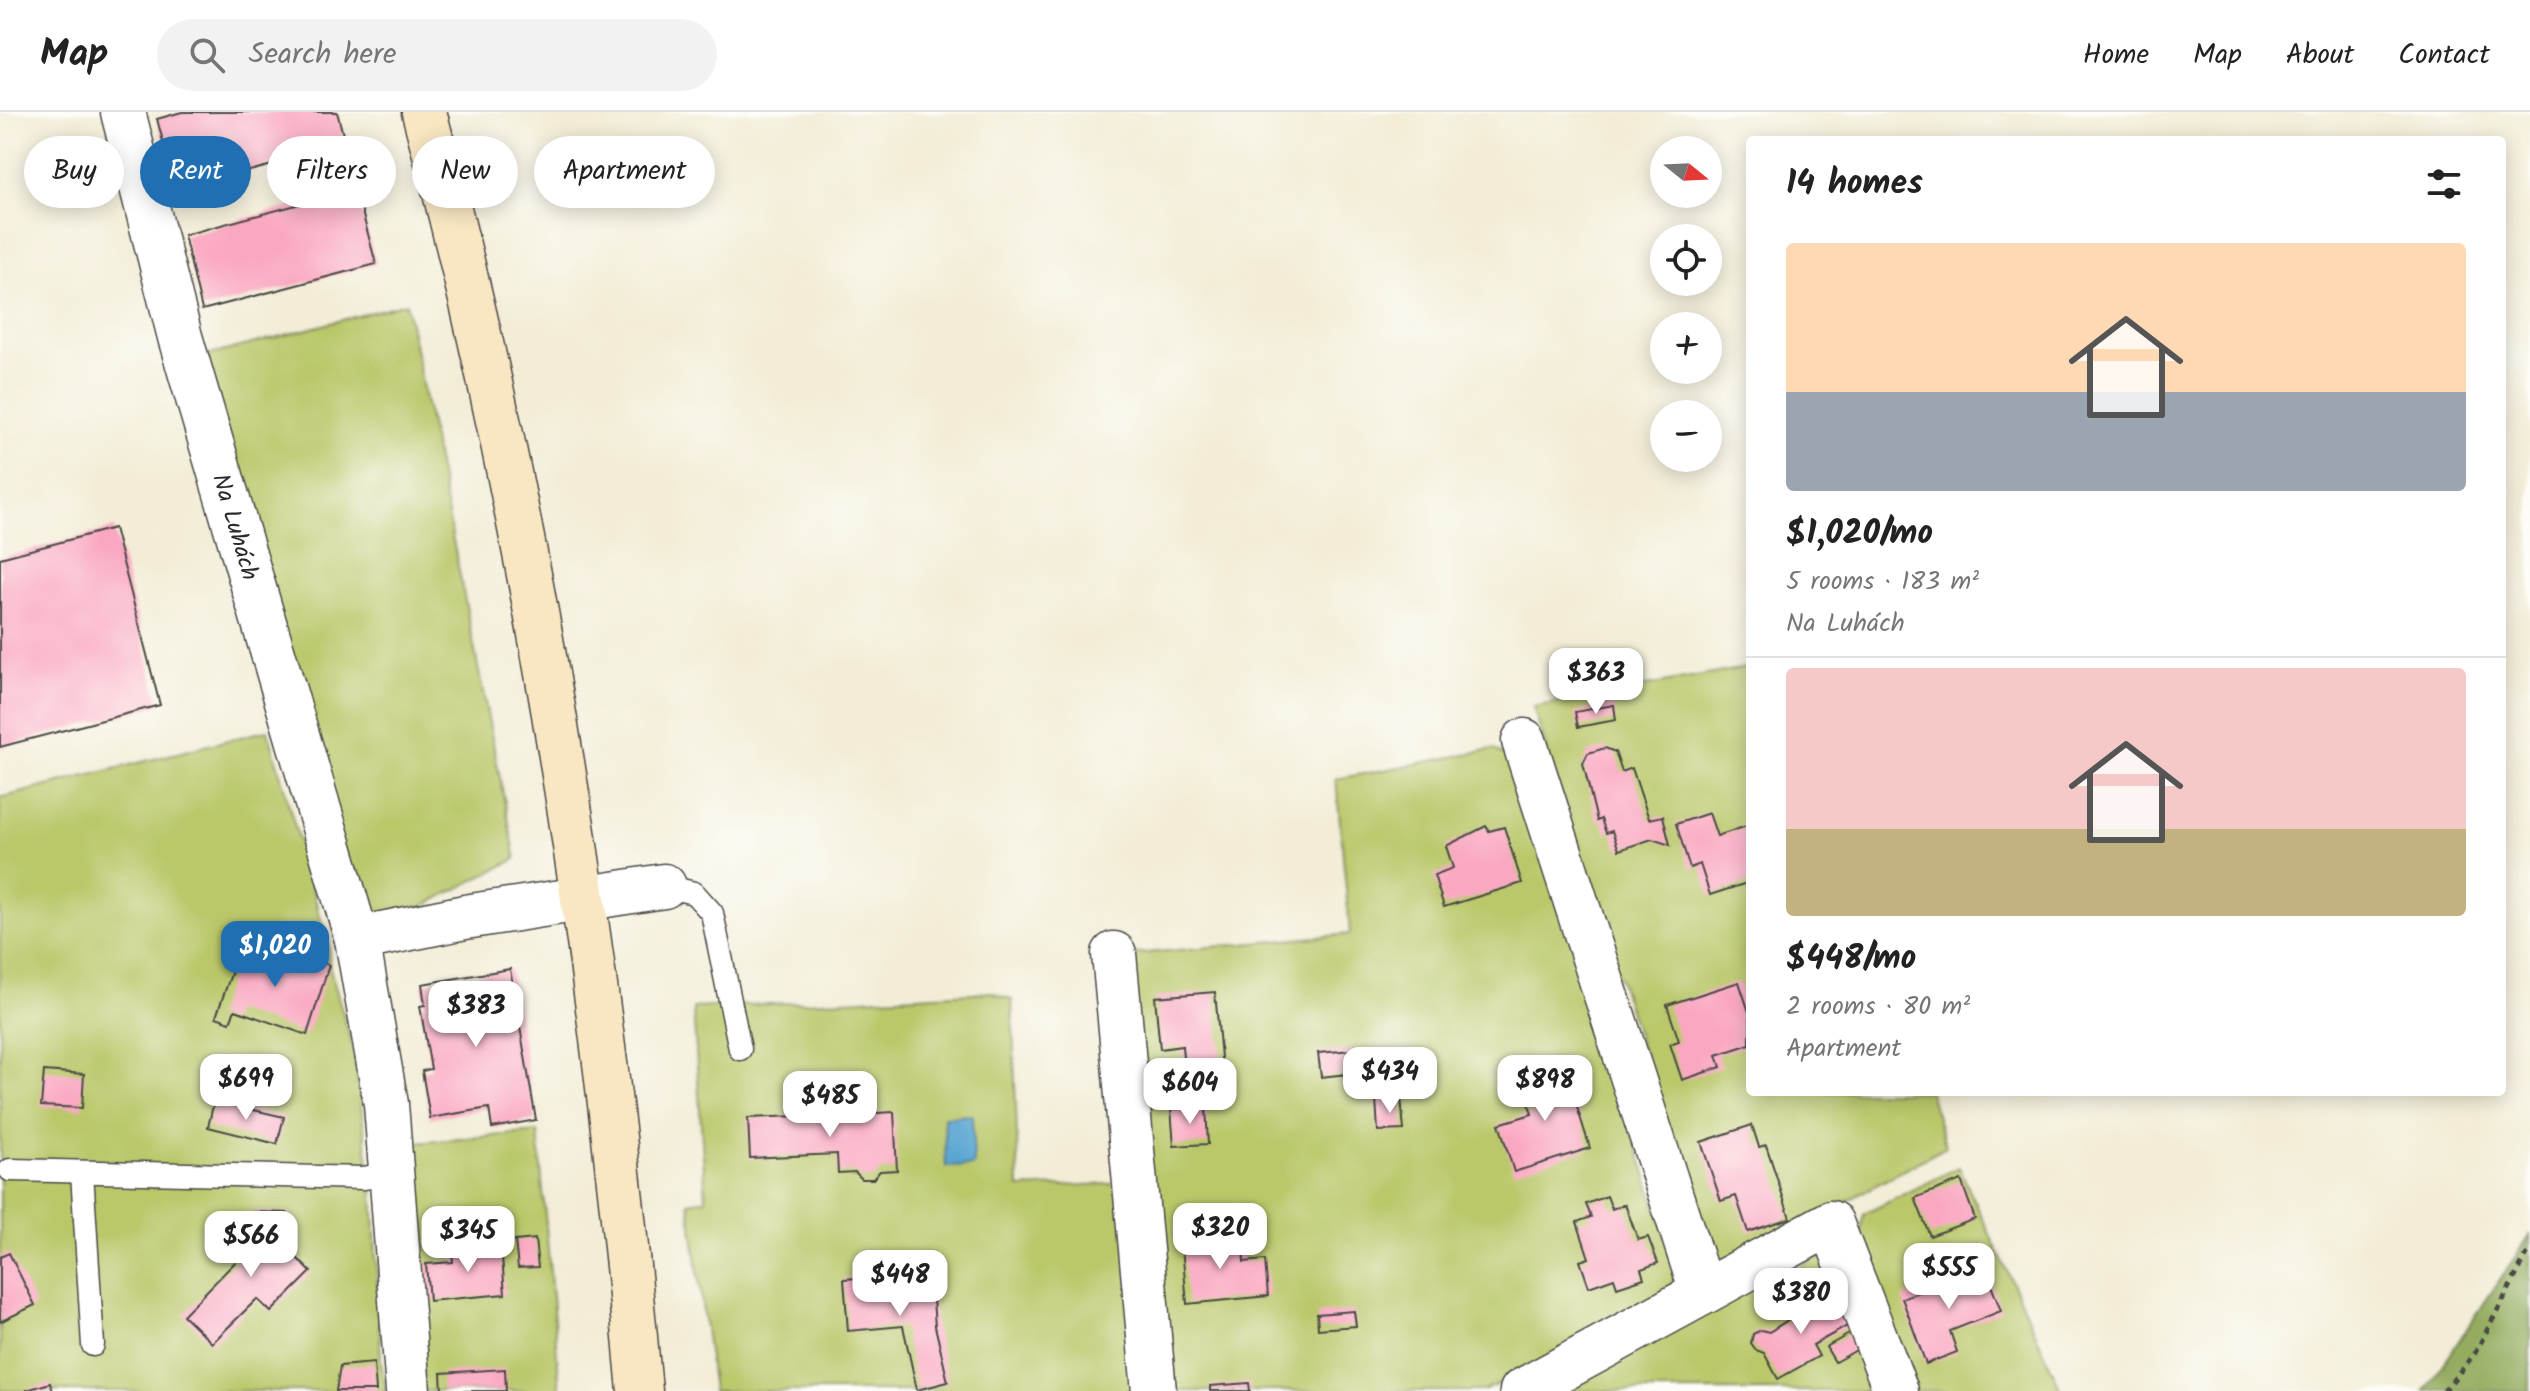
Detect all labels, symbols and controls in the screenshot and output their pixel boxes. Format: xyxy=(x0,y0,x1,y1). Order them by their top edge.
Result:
search box xyxy=(157,19,717,91)
text: Map xyxy=(40,25,109,85)
text: Search here xyxy=(249,31,396,79)
icon: search xyxy=(185,33,229,77)
text: Home xyxy=(2083,33,2149,78)
text: Map xyxy=(2193,33,2242,78)
text: About xyxy=(2286,33,2354,78)
text: Contact xyxy=(2398,33,2490,78)
chip: Buy xyxy=(24,136,124,208)
chip: Rent xyxy=(140,136,251,208)
chip: Filters xyxy=(267,136,396,208)
chip: New xyxy=(412,136,518,208)
chip: Apartment xyxy=(534,136,715,208)
north arrow xyxy=(1650,136,1722,208)
map controls xyxy=(1650,136,1722,472)
text: 14 homes xyxy=(1786,157,1923,211)
icon: filters xyxy=(2422,162,2466,206)
button: locate xyxy=(1650,224,1722,296)
icon: home xyxy=(2054,295,2198,439)
button: + xyxy=(1650,312,1722,384)
button: − xyxy=(1650,400,1722,472)
street label: Na Luhách xyxy=(200,469,269,585)
text: $1,020/mo xyxy=(1786,507,1933,561)
text: 5 rooms · 183 m² xyxy=(1786,561,1979,603)
text: Na Luhách xyxy=(1786,603,1905,645)
pin: $363 xyxy=(1549,648,1643,716)
text: $363 xyxy=(1567,653,1625,695)
icon: home xyxy=(2054,720,2198,864)
pin: $1,020 xyxy=(210,921,340,989)
text: $1,020 xyxy=(239,926,311,968)
text: $448/mo xyxy=(1786,932,1916,986)
pin: $383 xyxy=(429,981,523,1049)
text: $383 xyxy=(446,986,506,1028)
text: 2 rooms · 80 m² xyxy=(1786,986,1970,1028)
text: Apartment xyxy=(1786,1028,1901,1070)
pin: $434 xyxy=(1343,1047,1437,1115)
text: $434 xyxy=(1361,1052,1419,1094)
pin: $699 xyxy=(199,1054,293,1122)
pin: $898 xyxy=(1498,1055,1592,1123)
pin: $604 xyxy=(1143,1058,1237,1126)
text: $699 xyxy=(218,1059,274,1101)
text: $898 xyxy=(1515,1060,1575,1102)
text: $604 xyxy=(1162,1063,1219,1105)
pin: $485 xyxy=(783,1071,877,1139)
text: $485 xyxy=(801,1076,859,1118)
pin: $320 xyxy=(1173,1203,1267,1271)
pin: $345 xyxy=(421,1206,515,1274)
text: $320 xyxy=(1191,1208,1249,1250)
pin: $566 xyxy=(204,1211,298,1279)
text: $345 xyxy=(440,1211,496,1253)
text: $566 xyxy=(223,1216,279,1258)
pin: $555 xyxy=(1902,1243,1996,1311)
text: $555 xyxy=(1922,1248,1976,1290)
pin: $448 xyxy=(853,1250,947,1318)
text: $448 xyxy=(870,1255,930,1297)
pin: $380 xyxy=(1754,1268,1848,1336)
text: $380 xyxy=(1772,1273,1830,1315)

